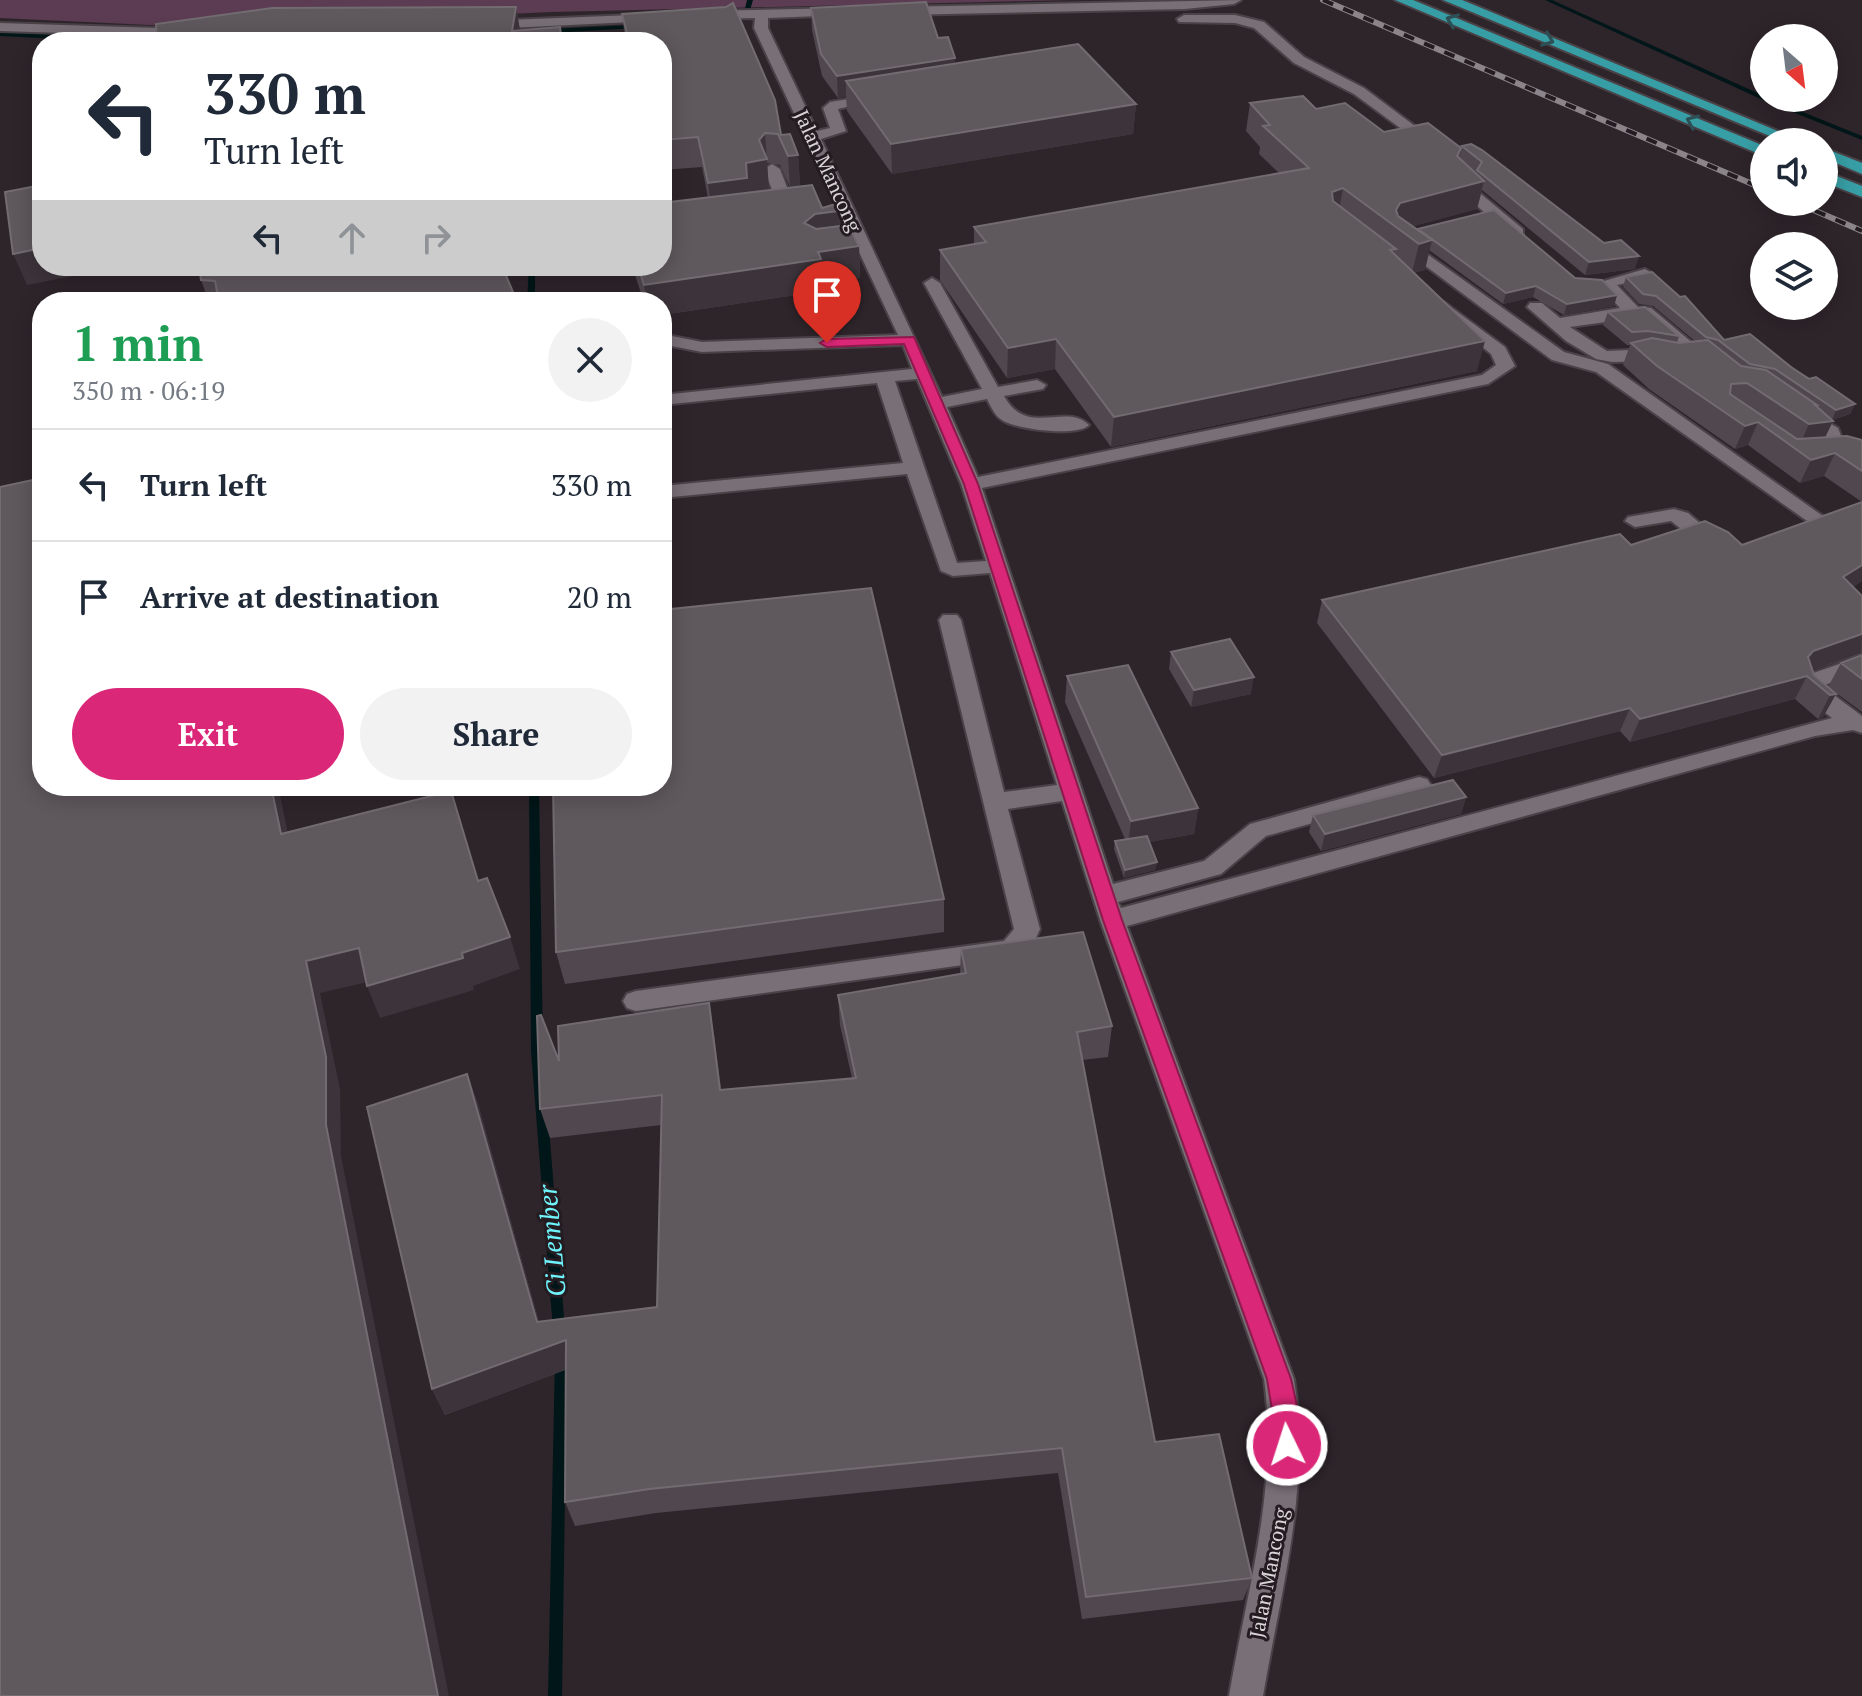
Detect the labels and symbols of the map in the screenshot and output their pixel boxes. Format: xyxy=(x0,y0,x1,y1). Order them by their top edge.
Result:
one-way arrow xyxy=(1446,14,1460,30)
north arrow xyxy=(1750,24,1838,112)
one-way arrow xyxy=(1540,30,1554,47)
street label: Jalan Mancong xyxy=(788,105,869,237)
one-way arrow xyxy=(1686,114,1700,131)
pin xyxy=(793,261,861,343)
water label: Ci Lember xyxy=(529,1183,573,1298)
position arrow xyxy=(1245,1403,1329,1487)
street label: Jalan Mancong xyxy=(1243,1505,1294,1640)

